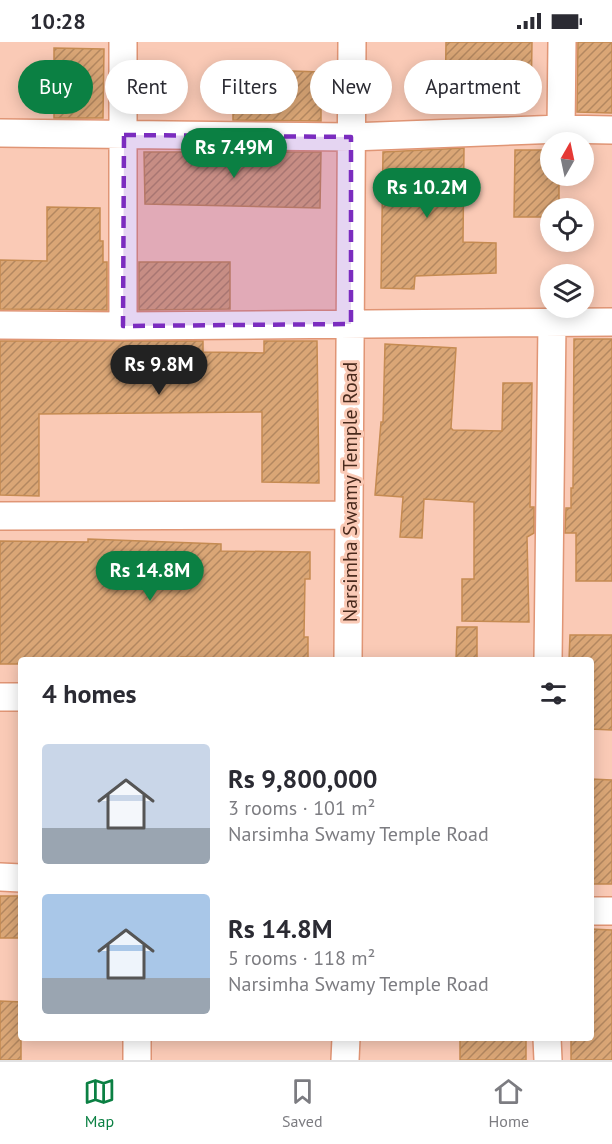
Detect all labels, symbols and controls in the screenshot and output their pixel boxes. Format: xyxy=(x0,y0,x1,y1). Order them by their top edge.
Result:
text: 10:28 xyxy=(30,7,86,35)
chip: Buy xyxy=(18,60,93,114)
chip: Rent xyxy=(105,60,188,114)
chip: Filters xyxy=(200,60,298,114)
chip: New xyxy=(310,60,392,114)
chip: Apartment xyxy=(404,60,542,114)
pin: Rs 7.49M xyxy=(172,128,296,179)
north arrow xyxy=(540,132,594,186)
map controls xyxy=(540,132,594,318)
text: Rs 7.49M xyxy=(195,134,273,160)
pin: Rs 10.2M xyxy=(365,168,489,219)
text: Rs 10.2M xyxy=(387,174,467,200)
button: locate xyxy=(540,198,594,252)
button: layers xyxy=(540,264,594,318)
pin: Rs 9.8M xyxy=(104,345,214,396)
text: Rs 9.8M xyxy=(124,351,194,377)
street label: Narsimha Swamy Temple Road xyxy=(337,362,363,622)
pin: Rs 14.8M xyxy=(88,551,212,602)
text: Rs 14.8M xyxy=(110,557,190,583)
text: 4 homes xyxy=(42,677,137,710)
icon: filters xyxy=(537,677,570,710)
text: Rs 9,800,000 xyxy=(228,762,378,795)
icon: home xyxy=(90,768,162,840)
text: 3 rooms · 101 m² xyxy=(228,795,375,821)
text: Narsimha Swamy Temple Road xyxy=(228,821,489,847)
text: Rs 14.8M xyxy=(228,912,333,945)
icon: home xyxy=(90,918,162,990)
text: 5 rooms · 118 m² xyxy=(228,945,375,971)
text: Narsimha Swamy Temple Road xyxy=(228,971,489,997)
tab: Map xyxy=(83,1075,116,1131)
tab: Saved xyxy=(282,1075,323,1131)
tab: Home xyxy=(489,1075,529,1131)

